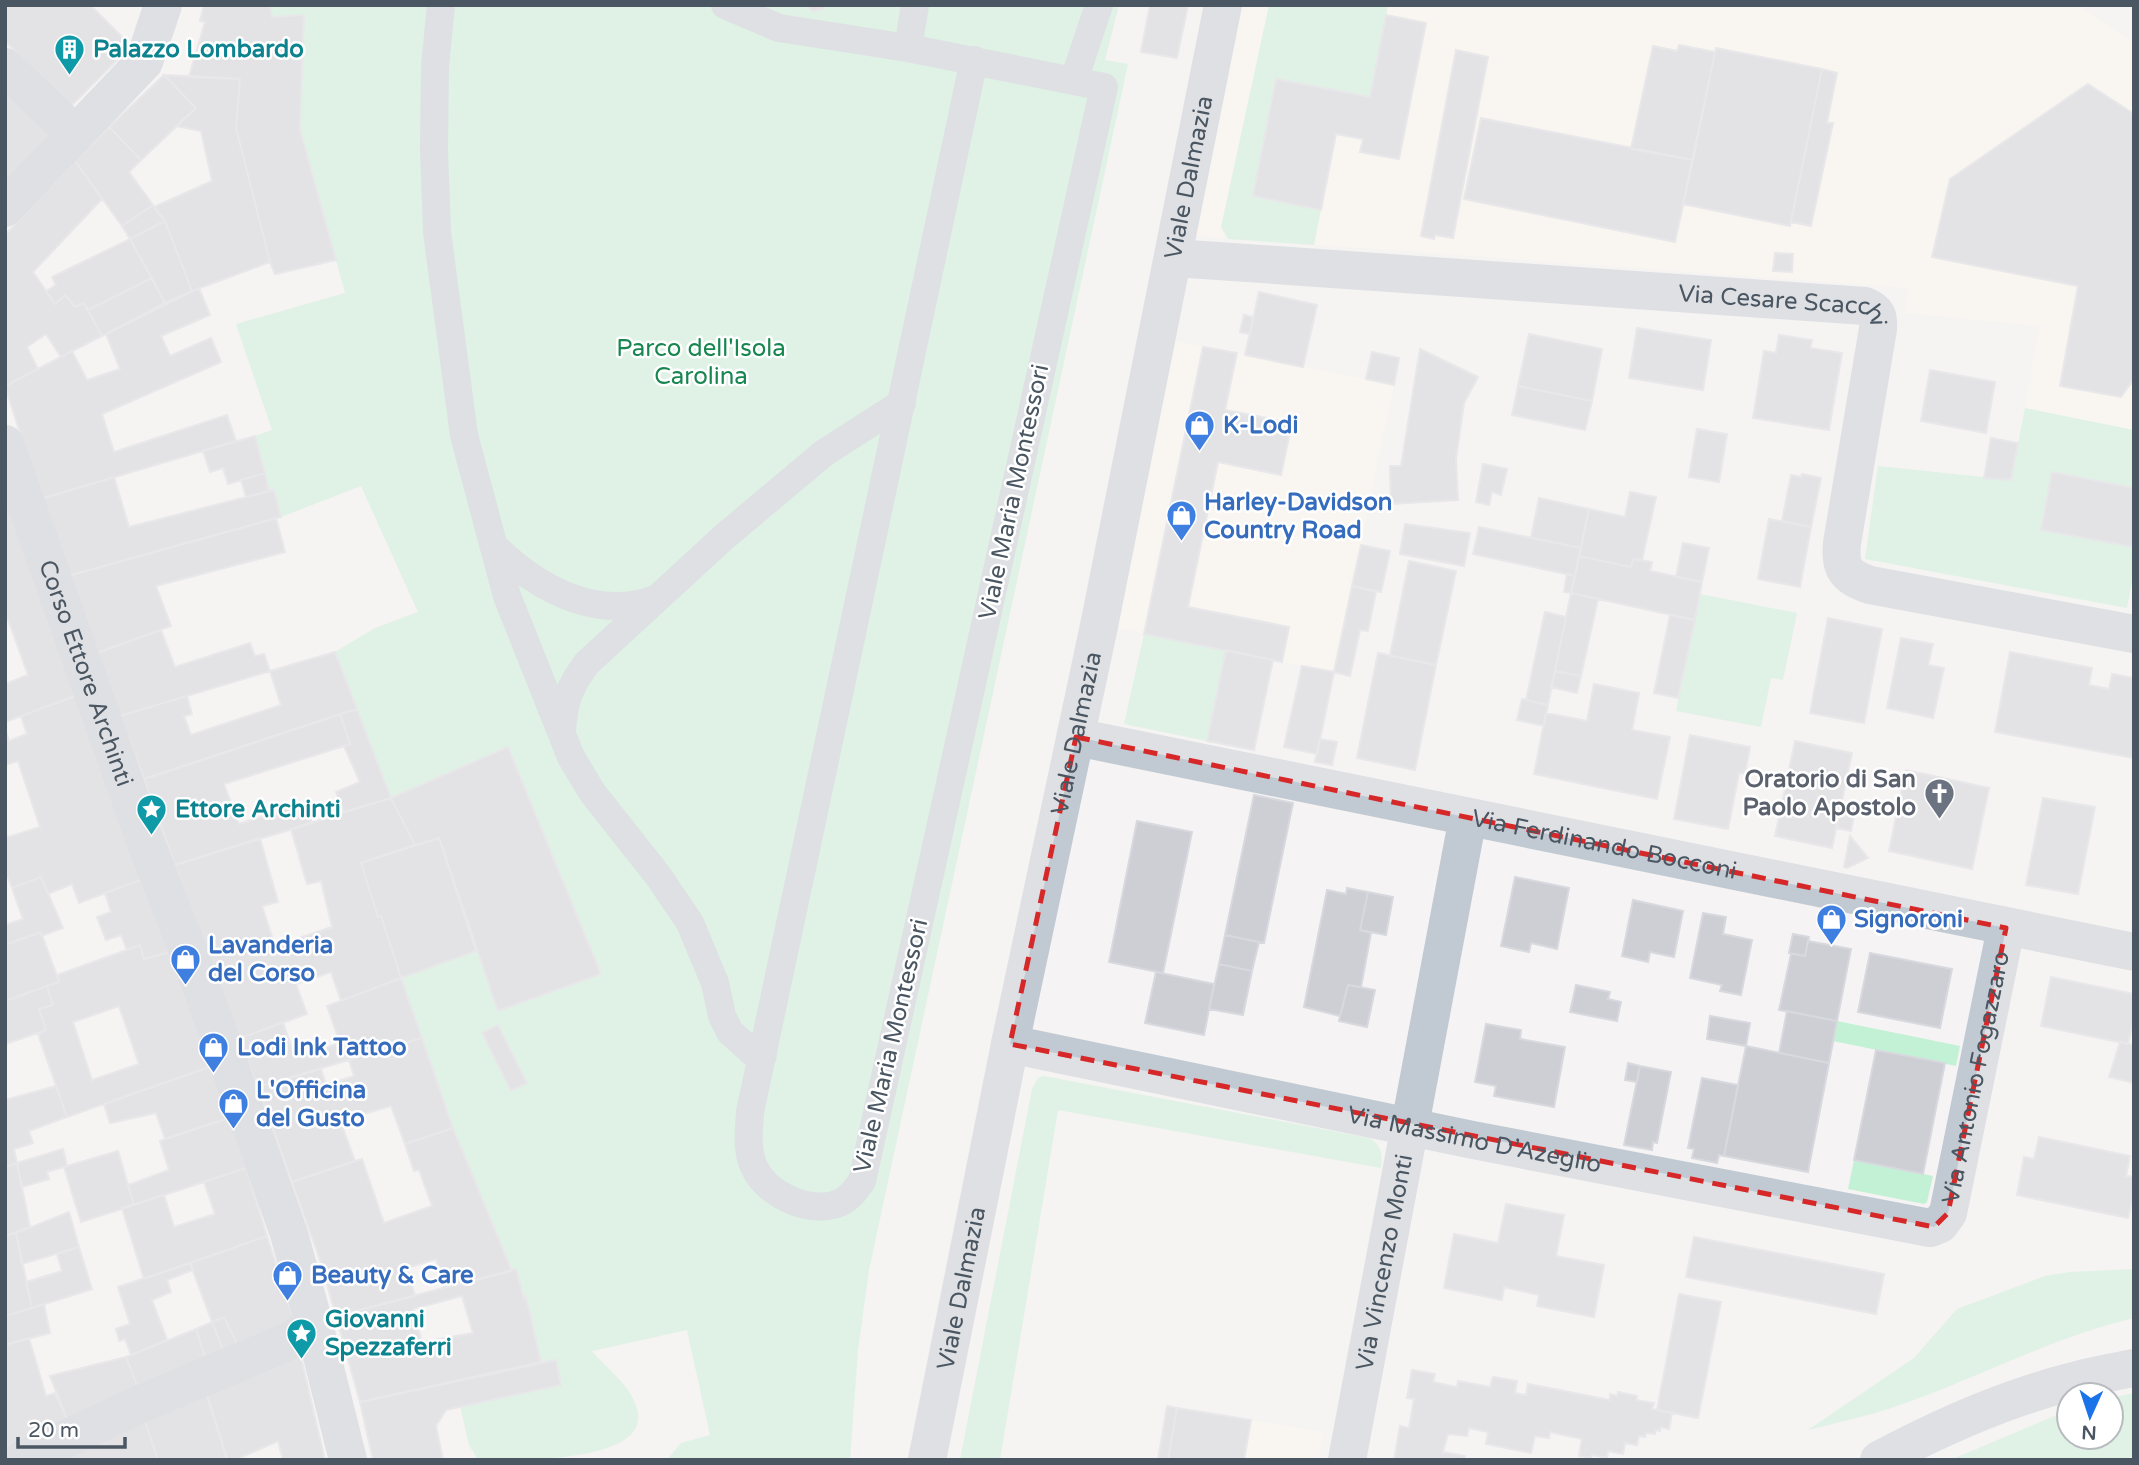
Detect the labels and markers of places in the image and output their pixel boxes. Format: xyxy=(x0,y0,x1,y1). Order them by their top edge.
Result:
building icon: Palazzo Lombardo xyxy=(53,32,87,76)
place label: Palazzo Lombardo xyxy=(93,35,304,64)
shop icon: K-Lodi xyxy=(1183,408,1217,452)
place label: K-Lodi xyxy=(1223,411,1298,440)
place label: Harley-Davidson Country Road xyxy=(1204,488,1392,545)
shop icon: Harley-Davidson Country Road xyxy=(1164,499,1198,543)
place label: Oratorio di San Paolo Apostolo xyxy=(1743,765,1916,822)
church icon: Oratorio di San Paolo Apostolo xyxy=(1922,776,1956,820)
place icon: Ettore Archinti xyxy=(135,792,169,836)
place label: Ettore Archinti xyxy=(175,795,341,824)
shop icon: Signoroni xyxy=(1814,902,1848,946)
place label: Signoroni xyxy=(1854,905,1963,934)
place label: Lavanderia del Corso xyxy=(208,931,333,988)
shop icon: Lavanderia del Corso xyxy=(168,942,202,986)
shop icon: Lodi Ink Tattoo xyxy=(197,1030,231,1074)
place label: Lodi Ink Tattoo xyxy=(237,1033,407,1062)
place label: L'Officina del Gusto xyxy=(256,1076,366,1133)
shop icon: L'Officina del Gusto xyxy=(216,1087,250,1131)
shop icon: Beauty & Care xyxy=(271,1258,305,1302)
place label: Beauty & Care xyxy=(311,1261,474,1290)
place label: Giovanni Spezzaferri xyxy=(325,1305,452,1362)
place icon: Giovanni Spezzaferri xyxy=(285,1316,319,1360)

